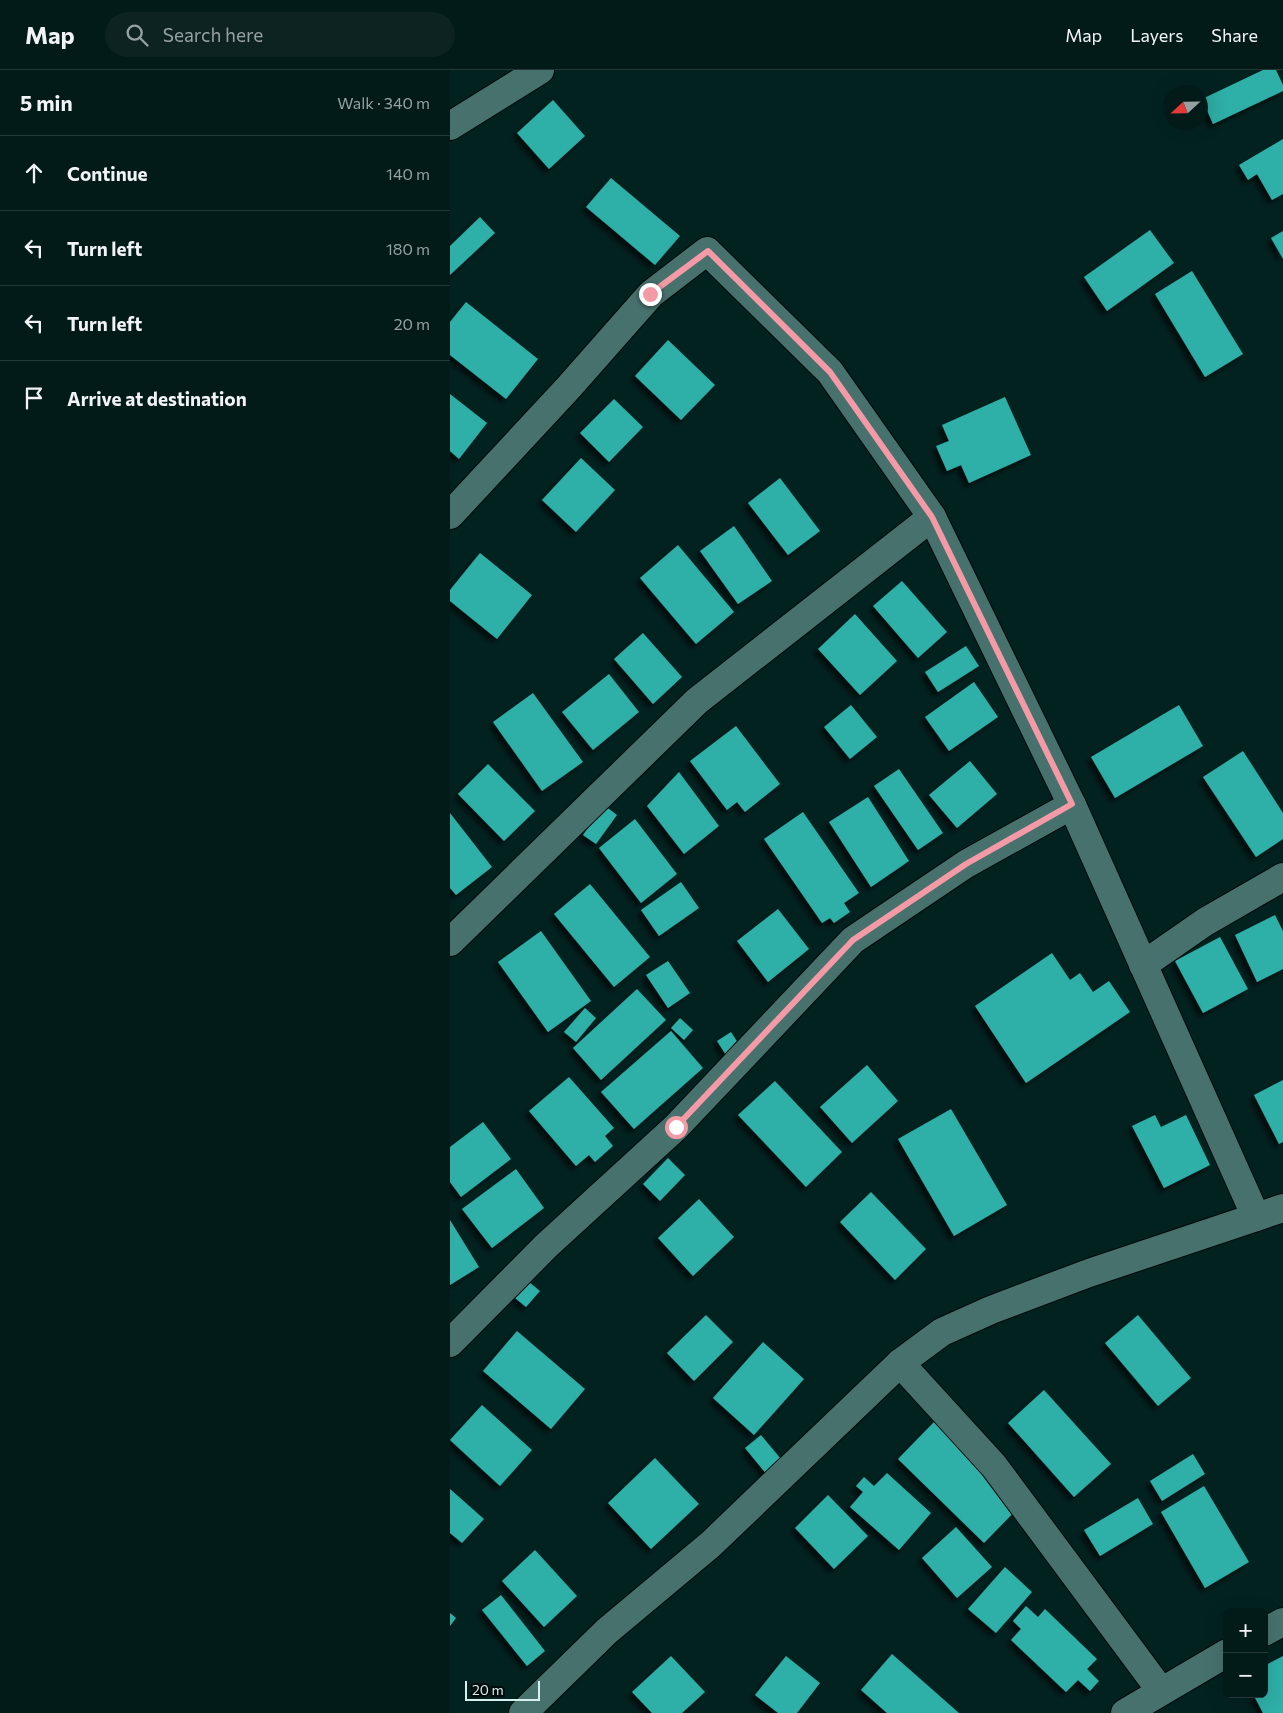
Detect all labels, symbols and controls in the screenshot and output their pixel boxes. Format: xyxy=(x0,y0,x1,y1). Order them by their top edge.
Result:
search box xyxy=(105,12,455,57)
text: Map xyxy=(25,20,75,49)
icon: search xyxy=(123,21,151,49)
text: Search here xyxy=(163,23,263,46)
text: Map xyxy=(1065,24,1102,46)
text: Layers xyxy=(1130,24,1183,46)
text: Share xyxy=(1211,24,1258,46)
north arrow xyxy=(1163,85,1208,130)
text: 5 min xyxy=(20,90,73,115)
text: Walk · 340 m xyxy=(337,93,430,112)
icon: ahead xyxy=(20,159,48,187)
text: Continue xyxy=(67,162,147,185)
text: 140 m xyxy=(386,164,430,183)
icon: left xyxy=(20,234,48,262)
text: Turn left xyxy=(67,237,142,260)
text: 180 m xyxy=(386,239,430,258)
route end xyxy=(639,283,662,306)
icon: left xyxy=(20,309,48,337)
text: Turn left xyxy=(67,312,142,335)
text: 20 m xyxy=(394,314,430,333)
icon: arrive xyxy=(20,384,48,412)
text: Arrive at destination xyxy=(67,387,247,410)
route start xyxy=(665,1116,688,1139)
map controls xyxy=(1223,1608,1268,1698)
button: + xyxy=(1223,1608,1268,1653)
button: − xyxy=(1223,1653,1268,1698)
scale bar xyxy=(465,1678,540,1701)
text: 20 m xyxy=(472,1681,504,1698)

